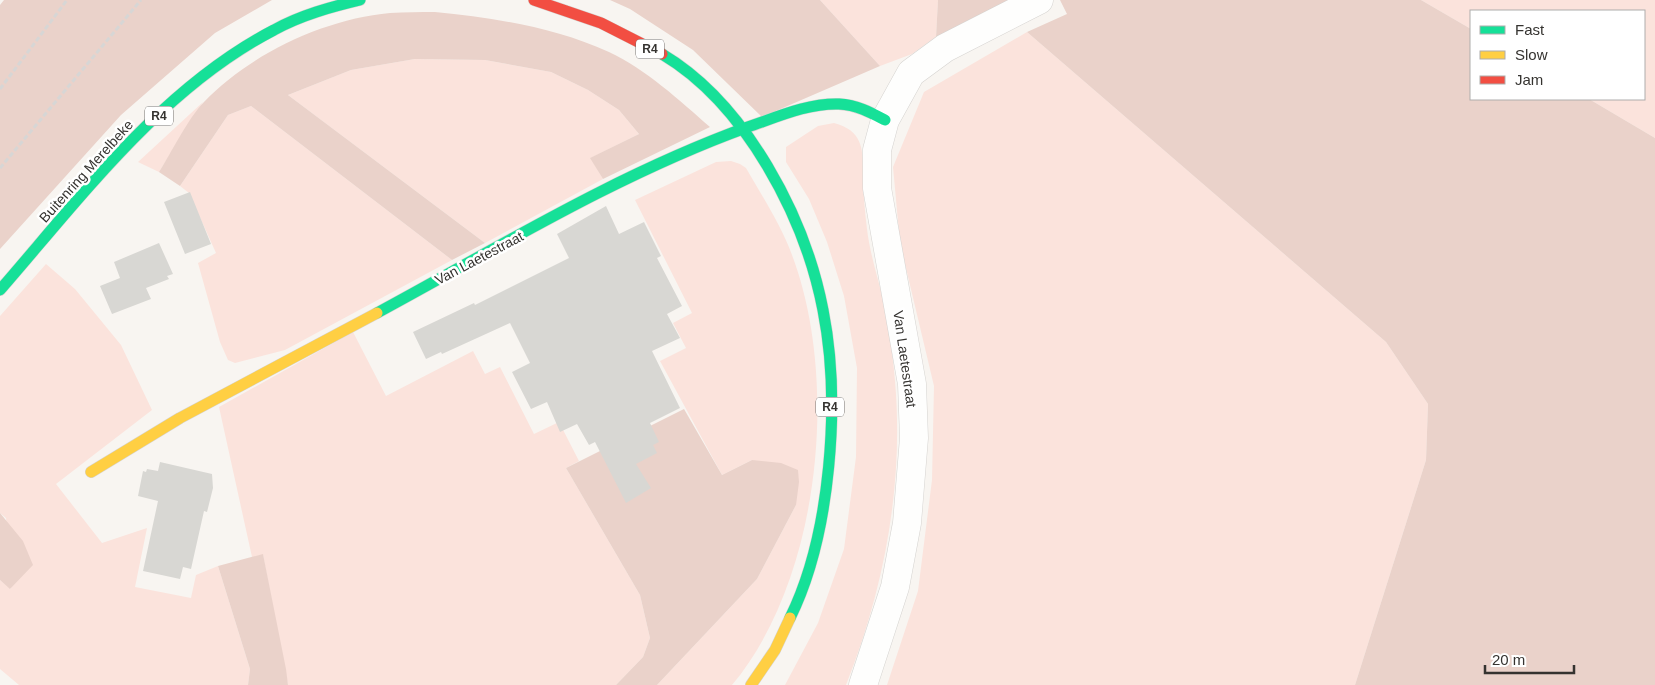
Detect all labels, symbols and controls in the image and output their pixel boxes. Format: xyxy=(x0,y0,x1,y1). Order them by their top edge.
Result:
legend xyxy=(1470,10,1645,100)
text: Fast xyxy=(1515,21,1545,38)
road number: R4 xyxy=(636,40,664,59)
text: Slow xyxy=(1515,46,1548,63)
text: Jam xyxy=(1515,71,1543,88)
road number: R4 xyxy=(145,106,173,125)
street label: Buitenring Merelbeke xyxy=(36,116,136,226)
street label: Van Laetestraat xyxy=(432,228,526,288)
street label: Van Laetestraat xyxy=(890,309,920,409)
road number: R4 xyxy=(816,398,844,417)
scale bar xyxy=(1485,642,1574,674)
text: 20 m xyxy=(1492,651,1525,668)

